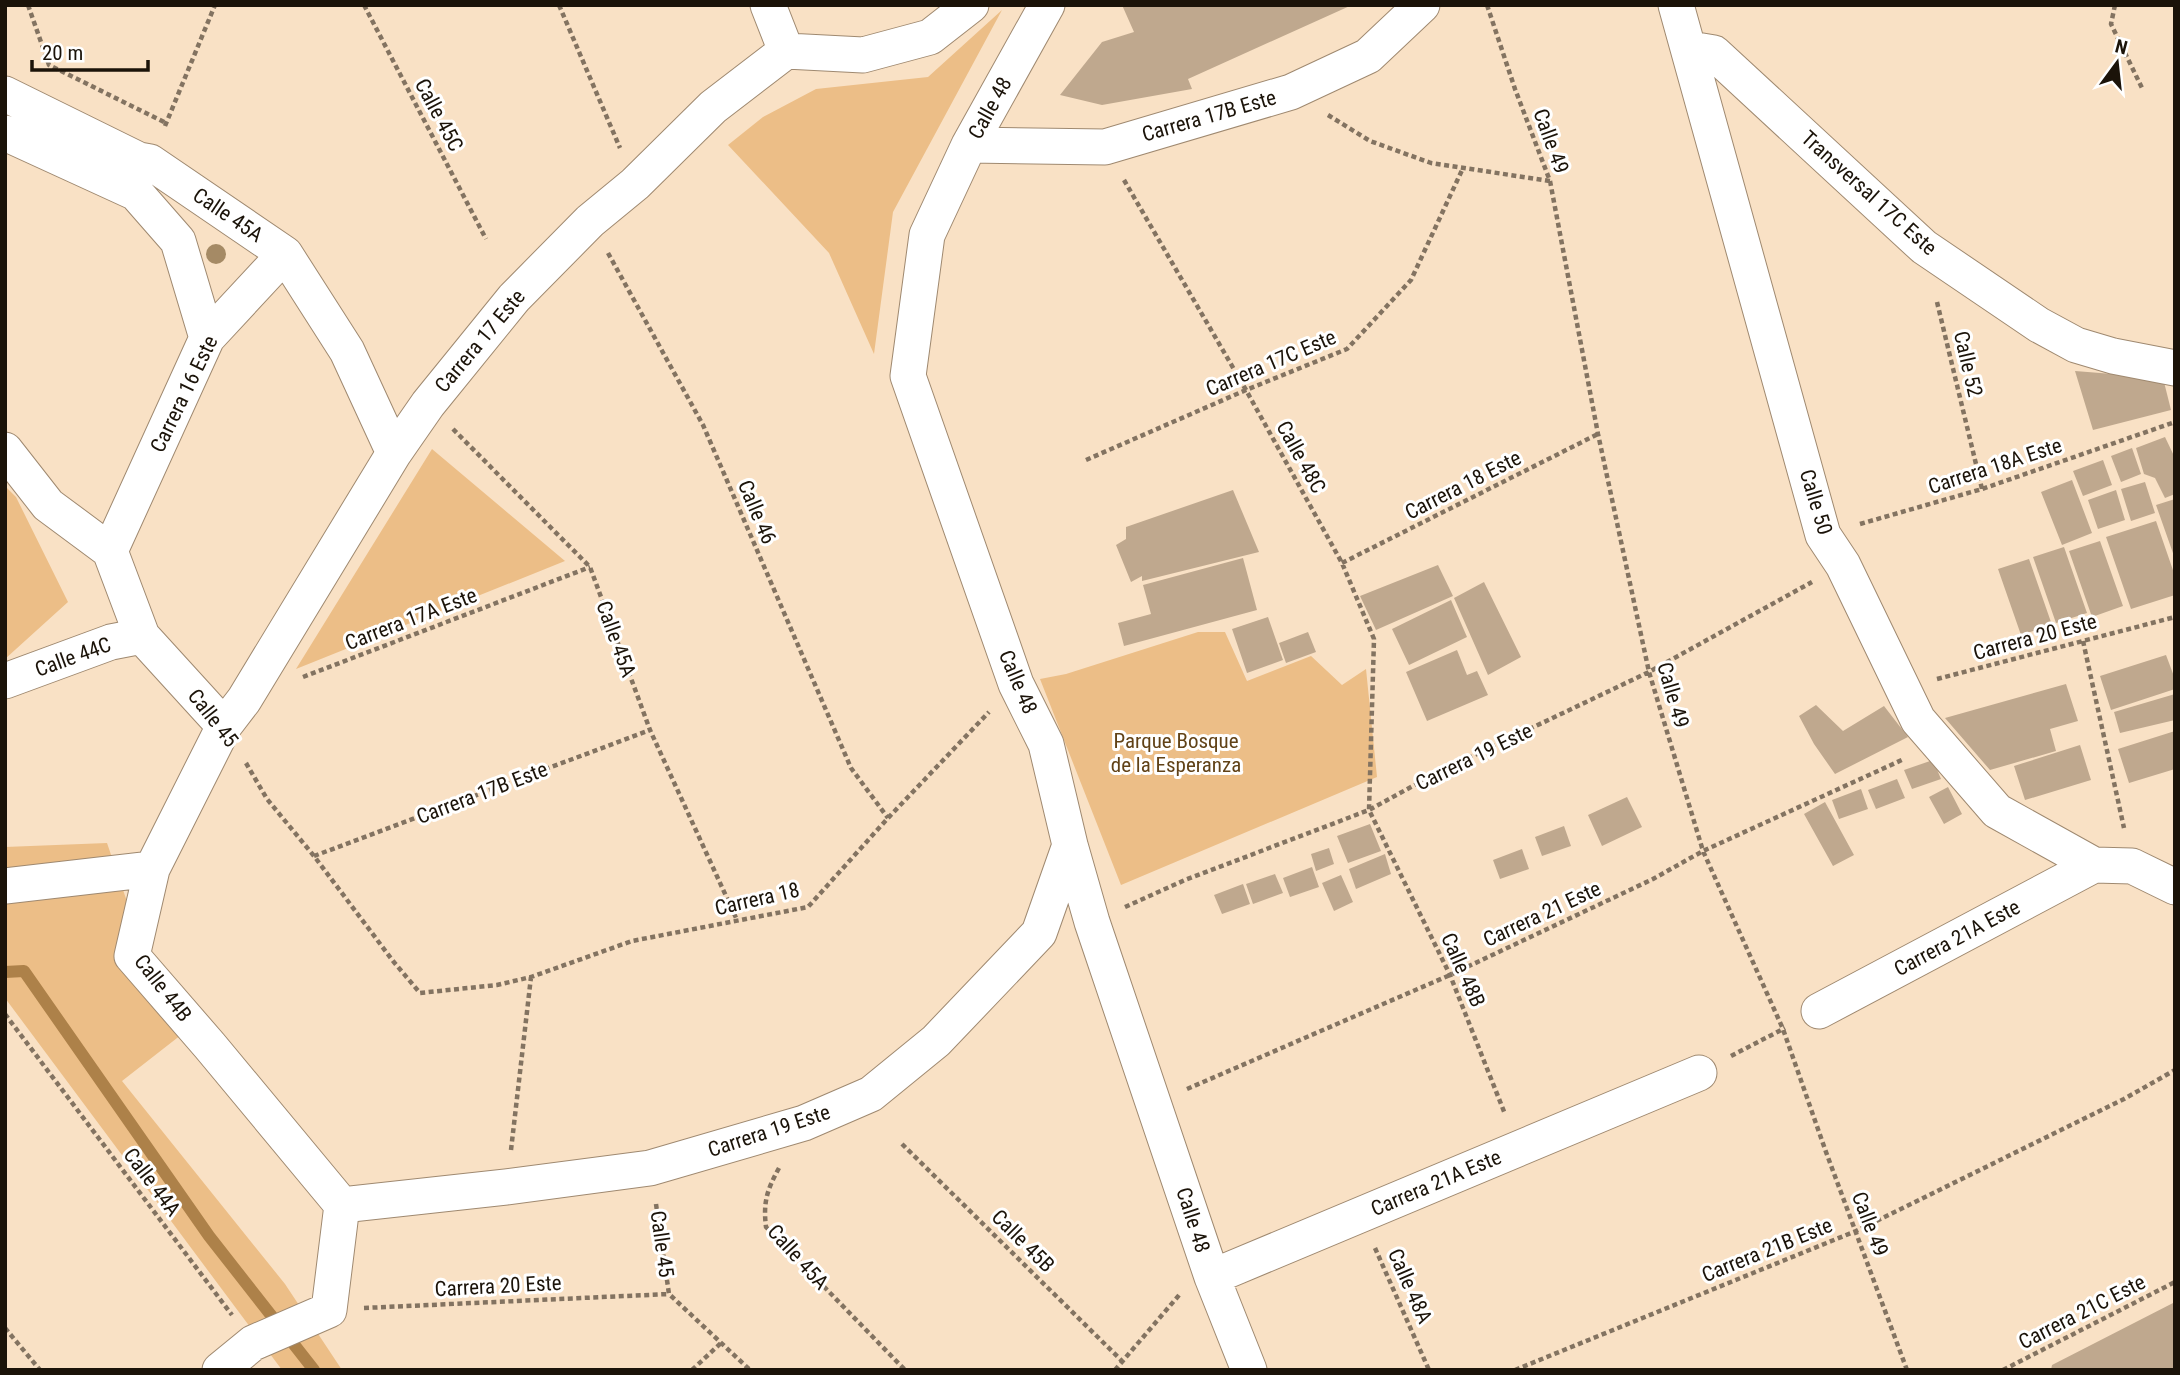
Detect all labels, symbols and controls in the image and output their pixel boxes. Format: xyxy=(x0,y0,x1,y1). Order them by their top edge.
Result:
scale bar xyxy=(32,28,147,72)
north arrow xyxy=(2082,28,2152,98)
text: N xyxy=(2113,34,2130,60)
text: 20 m xyxy=(42,41,83,65)
street label: Calle 48 xyxy=(963,73,1017,143)
street label: Calle 45C xyxy=(410,75,468,155)
street label: Carrera 17B Este xyxy=(1139,85,1279,147)
street label: Calle 49 xyxy=(1528,105,1574,177)
street label: Transversal 17C Este xyxy=(1796,126,1942,260)
street label: Calle 45A xyxy=(188,183,268,247)
street label: Carrera 17 Este xyxy=(430,285,530,397)
street label: Carrera 17C Este xyxy=(1202,325,1340,401)
street label: Calle 52 xyxy=(1949,329,1987,399)
street label: Carrera 16 Este xyxy=(145,332,223,456)
street label: Calle 48C xyxy=(1271,417,1331,497)
street label: Carrera 18A Este xyxy=(1925,433,2065,499)
street label: Carrera 18 Este xyxy=(1401,445,1525,524)
street label: Calle 50 xyxy=(1795,466,1837,538)
street label: Calle 46 xyxy=(733,476,781,548)
street label: Carrera 17A Este xyxy=(342,583,480,655)
street label: Calle 45A xyxy=(591,598,641,680)
street label: Carrera 20 Este xyxy=(1971,609,2100,665)
street label: Calle 44C xyxy=(32,632,114,682)
street label: Calle 48 xyxy=(994,646,1042,718)
street label: Calle 49 xyxy=(1652,659,1694,731)
street label: Calle 45 xyxy=(183,684,243,752)
street label: Carrera 19 Este xyxy=(1412,718,1536,796)
park label: Parque Bosque de la Esperanza xyxy=(1111,729,1241,777)
street label: Carrera 17B Este xyxy=(413,757,551,829)
street label: Carrera 21 Este xyxy=(1479,876,1605,952)
street label: Carrera 18 xyxy=(712,878,802,920)
street label: Carrera 21A Este xyxy=(1890,895,2024,981)
street label: Calle 48B xyxy=(1436,929,1490,1011)
street label: Calle 44B xyxy=(129,950,197,1026)
street label: Carrera 19 Este xyxy=(705,1100,833,1162)
street label: Calle 44A xyxy=(119,1143,185,1221)
street label: Carrera 21A Este xyxy=(1367,1145,1505,1221)
street label: Calle 48 xyxy=(1171,1184,1215,1256)
street label: Calle 49 xyxy=(1847,1188,1893,1260)
street label: Calle 45B xyxy=(987,1205,1059,1277)
street label: Calle 45 xyxy=(645,1209,679,1279)
street label: Carrera 21B Este xyxy=(1698,1213,1836,1287)
street label: Calle 45A xyxy=(763,1220,833,1294)
street label: Calle 48A xyxy=(1383,1245,1437,1327)
street label: Carrera 21C Este xyxy=(2015,1270,2149,1354)
street label: Carrera 20 Este xyxy=(434,1271,562,1301)

